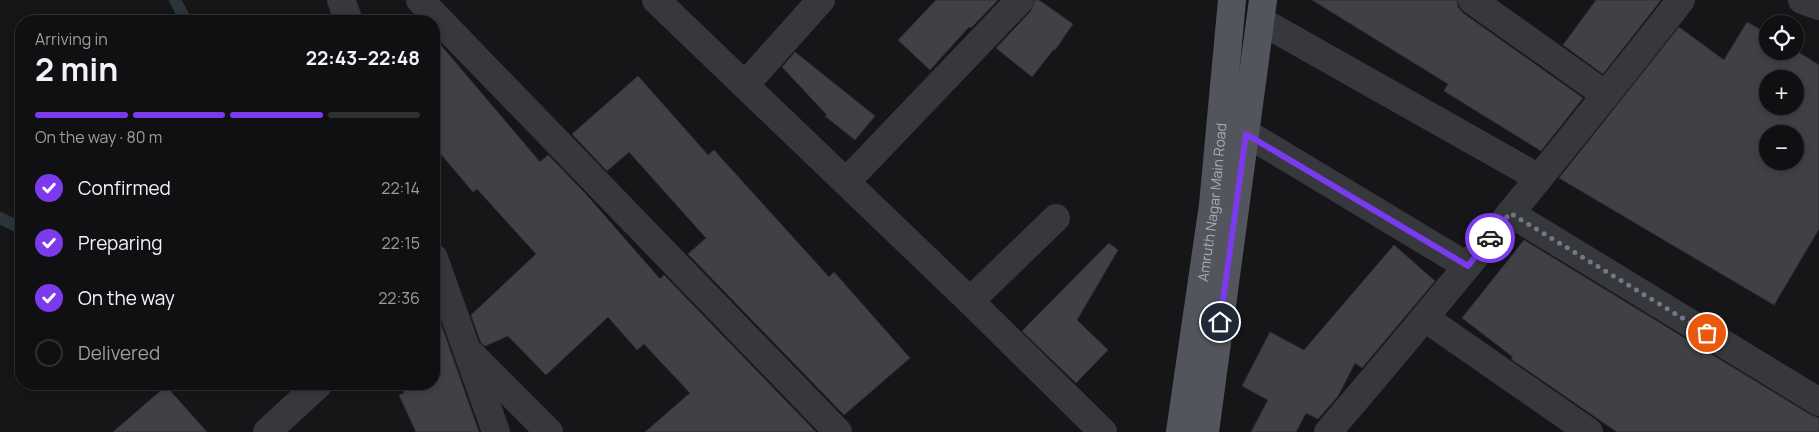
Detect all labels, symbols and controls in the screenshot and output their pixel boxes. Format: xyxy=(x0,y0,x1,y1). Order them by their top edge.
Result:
map controls xyxy=(1759,15,1804,170)
button: locate xyxy=(1759,15,1804,60)
text: Arriving in xyxy=(35,28,108,50)
text: 22:43–22:48 xyxy=(306,45,420,71)
text: 2 min xyxy=(35,47,118,91)
button: + xyxy=(1759,70,1804,115)
street label: Amruth Nagar Main Road xyxy=(1193,122,1230,283)
button: − xyxy=(1759,125,1804,170)
text: On the way · 80 m xyxy=(35,126,162,148)
icon: check xyxy=(35,174,63,202)
text: Confirmed xyxy=(78,175,171,201)
text: 22:14 xyxy=(381,177,420,199)
courier xyxy=(1465,213,1515,263)
icon: car xyxy=(1476,224,1504,252)
icon: check xyxy=(35,229,63,257)
text: Preparing xyxy=(78,230,163,256)
text: 22:15 xyxy=(381,232,420,254)
icon: check xyxy=(35,284,63,312)
text: On the way xyxy=(78,285,175,311)
text: 22:36 xyxy=(378,287,420,309)
pin xyxy=(1199,301,1241,343)
icon: home xyxy=(1206,308,1234,336)
pin xyxy=(1686,312,1728,354)
icon: bag xyxy=(1693,319,1721,347)
text: Delivered xyxy=(78,340,160,366)

